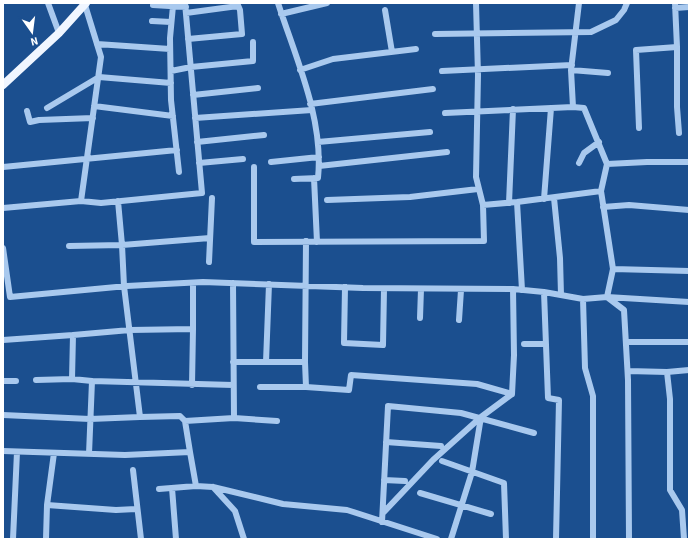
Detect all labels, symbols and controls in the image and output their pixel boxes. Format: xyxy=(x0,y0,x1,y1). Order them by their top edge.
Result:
north arrow xyxy=(12,12,52,52)
text: N xyxy=(29,33,40,49)

